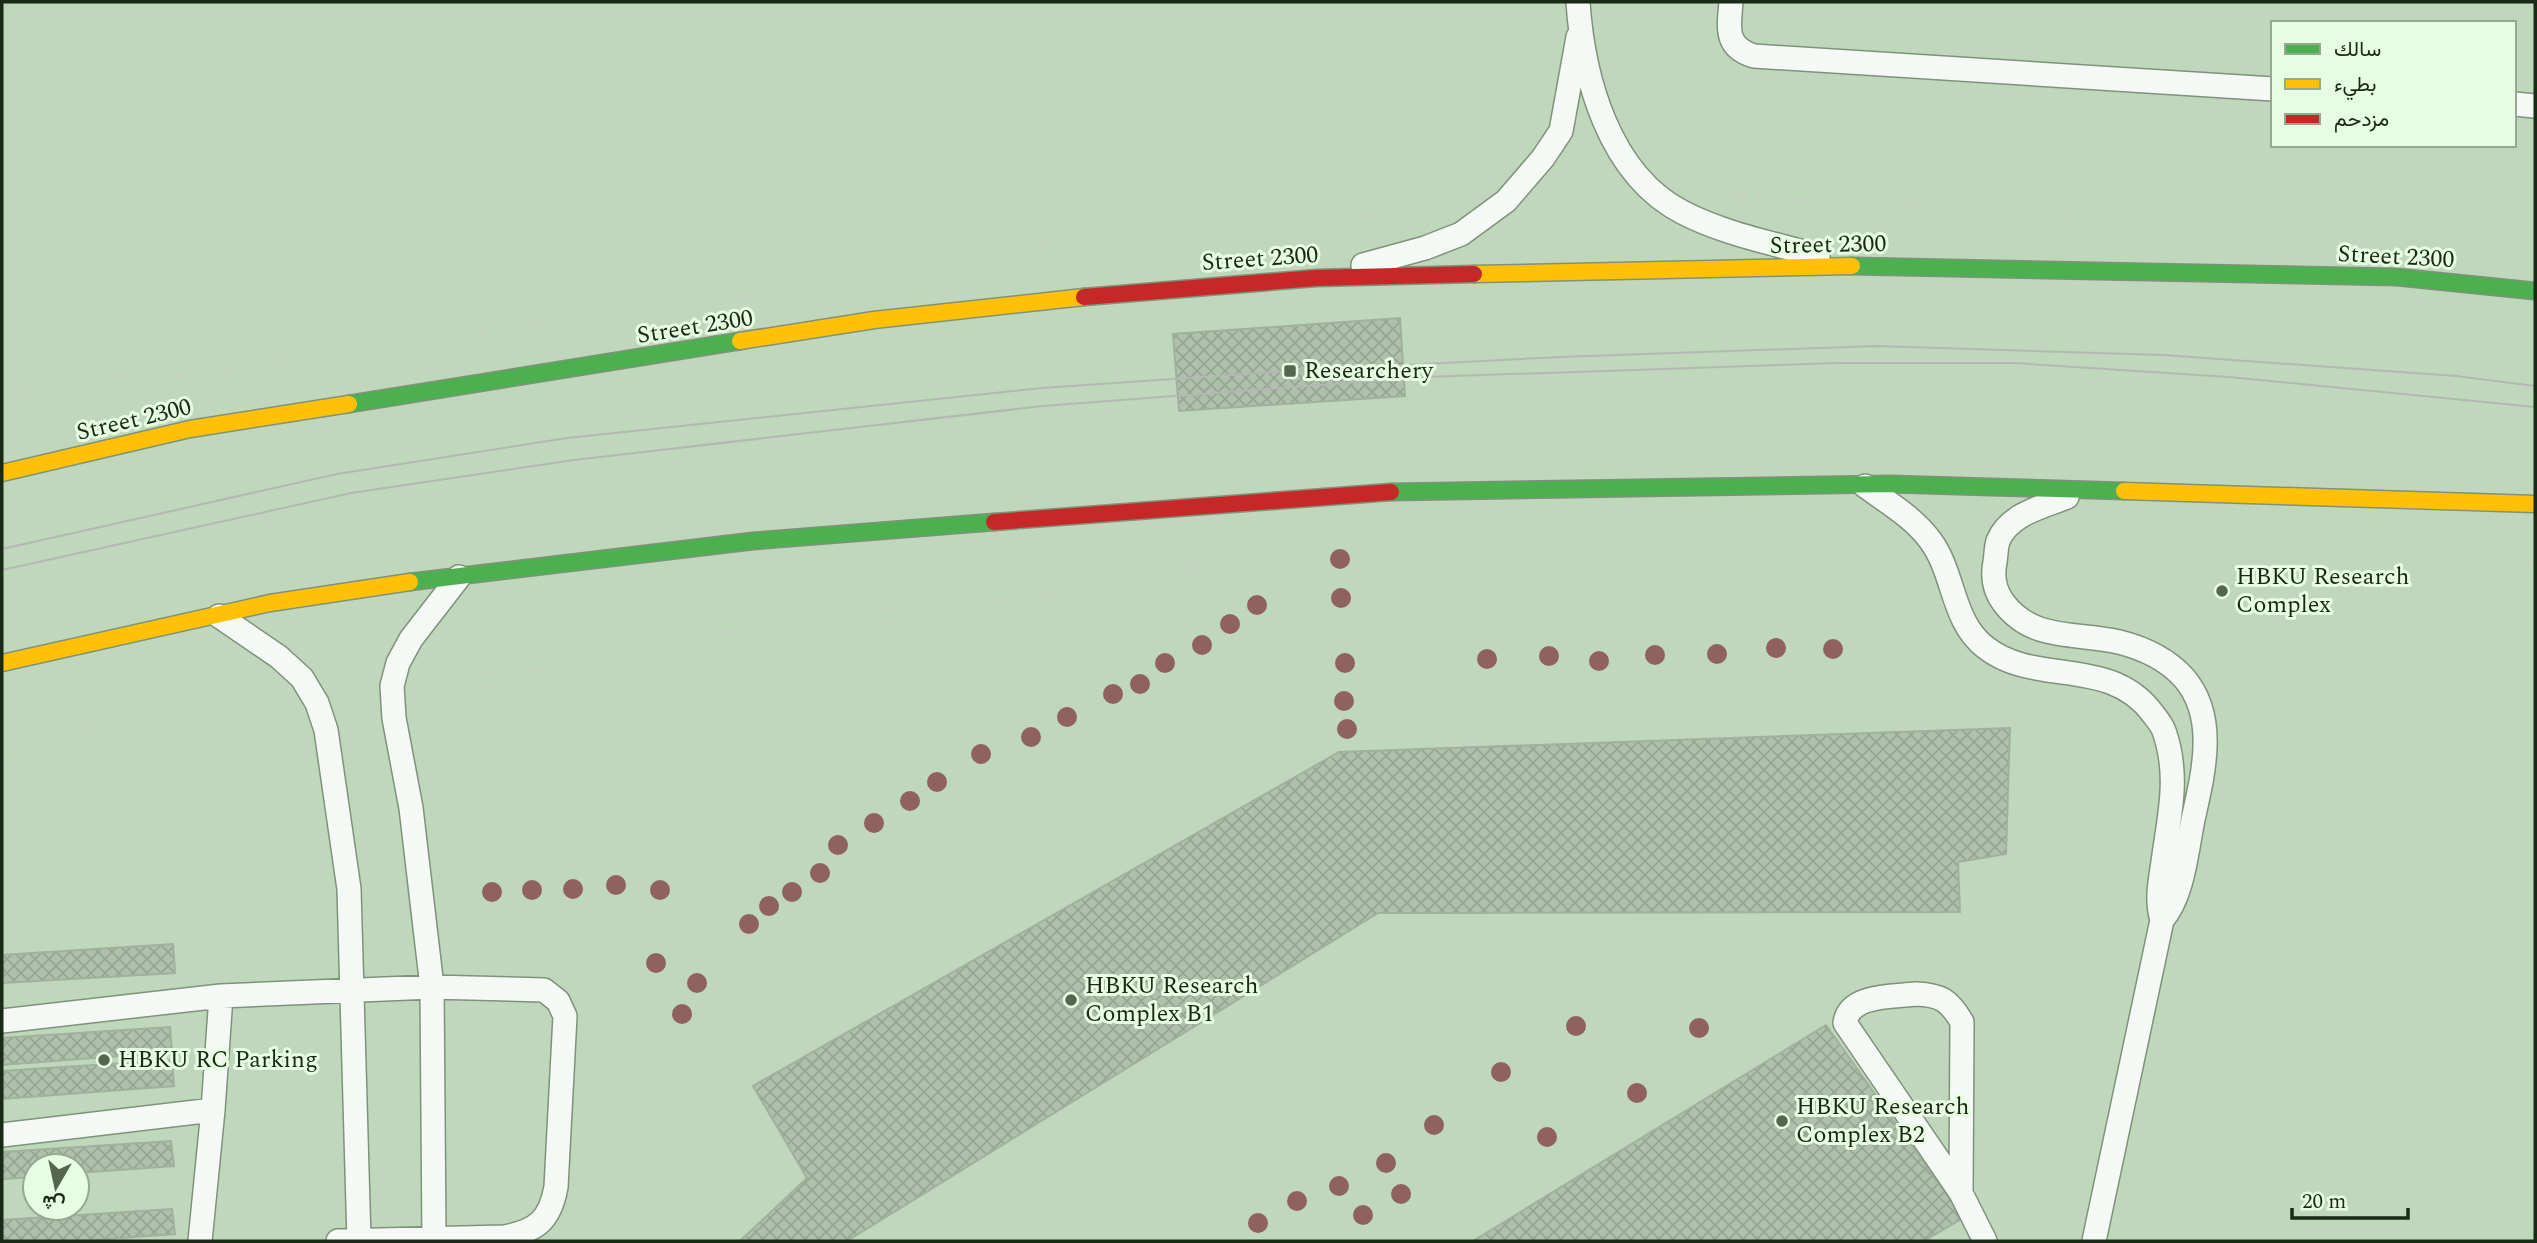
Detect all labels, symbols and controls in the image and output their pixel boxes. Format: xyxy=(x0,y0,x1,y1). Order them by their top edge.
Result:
legend xyxy=(2271,21,2516,147)
text: سالك xyxy=(2334,34,2381,66)
text: بطيء xyxy=(2334,69,2377,101)
text: مزدحم xyxy=(2334,104,2389,136)
street label: Street 2300 xyxy=(1769,226,1887,264)
street label: Street 2300 xyxy=(2337,236,2455,278)
street label: Street 2300 xyxy=(1200,237,1320,281)
street label: Street 2300 xyxy=(634,300,756,354)
place label: Researchery xyxy=(1304,353,1434,389)
marker: Researchery xyxy=(1282,363,1298,379)
street label: Street 2300 xyxy=(73,389,195,451)
place label: HBKU Research Complex xyxy=(2236,559,2410,623)
marker: HBKU Research Complex xyxy=(2214,583,2230,599)
place label: HBKU Research Complex B1 xyxy=(1085,968,1259,1032)
marker: HBKU Research Complex B1 xyxy=(1063,992,1079,1008)
place label: HBKU RC Parking xyxy=(118,1042,318,1078)
marker: HBKU RC Parking xyxy=(96,1052,112,1068)
place label: HBKU Research Complex B2 xyxy=(1796,1089,1970,1153)
marker: HBKU Research Complex B2 xyxy=(1774,1113,1790,1129)
north arrow xyxy=(21,1152,91,1222)
scale bar xyxy=(2292,1176,2408,1220)
text: ش xyxy=(40,1186,67,1218)
text: 20 m xyxy=(2302,1186,2346,1218)

